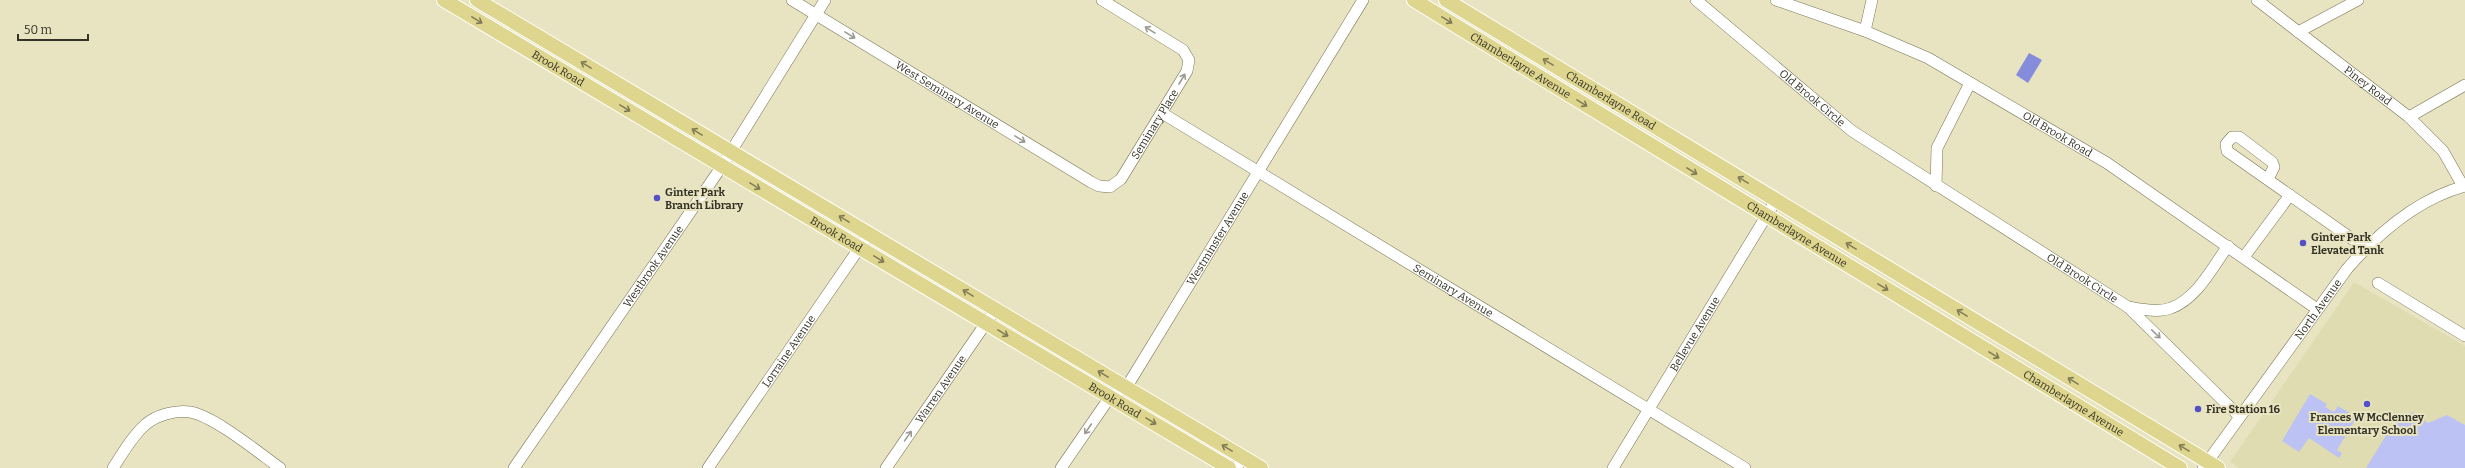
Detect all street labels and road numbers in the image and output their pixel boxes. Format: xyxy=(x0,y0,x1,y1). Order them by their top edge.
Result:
street label: Chamberlayne Avenue xyxy=(1468,29,1573,101)
street label: Brook Road xyxy=(530,48,587,89)
street label: West Seminary Avenue xyxy=(893,58,1002,131)
street label: Piney Road xyxy=(2342,63,2395,108)
street label: Old Brook Circle xyxy=(1777,66,1848,129)
street label: Chamberlayne Road xyxy=(1564,68,1659,132)
street label: Seminary Place xyxy=(1128,87,1181,161)
street label: Old Brook Road xyxy=(2020,109,2095,160)
street label: Westminster Avenue xyxy=(1184,189,1251,288)
street label: Chamberlayne Avenue xyxy=(1744,198,1850,270)
street label: Brook Road xyxy=(808,213,865,255)
street label: Westbrook Avenue xyxy=(620,223,686,310)
street label: Old Brook Circle xyxy=(2044,250,2120,305)
street label: Seminary Avenue xyxy=(1411,261,1496,320)
street label: North Avenue xyxy=(2292,276,2344,342)
street label: Bellevue Avenue xyxy=(1667,294,1722,373)
street label: Lorraine Avenue xyxy=(759,312,818,390)
street label: Warren Avenue xyxy=(913,353,968,425)
street label: Chamberlayne Avenue xyxy=(2021,367,2126,439)
street label: Brook Road xyxy=(1086,379,1144,421)

